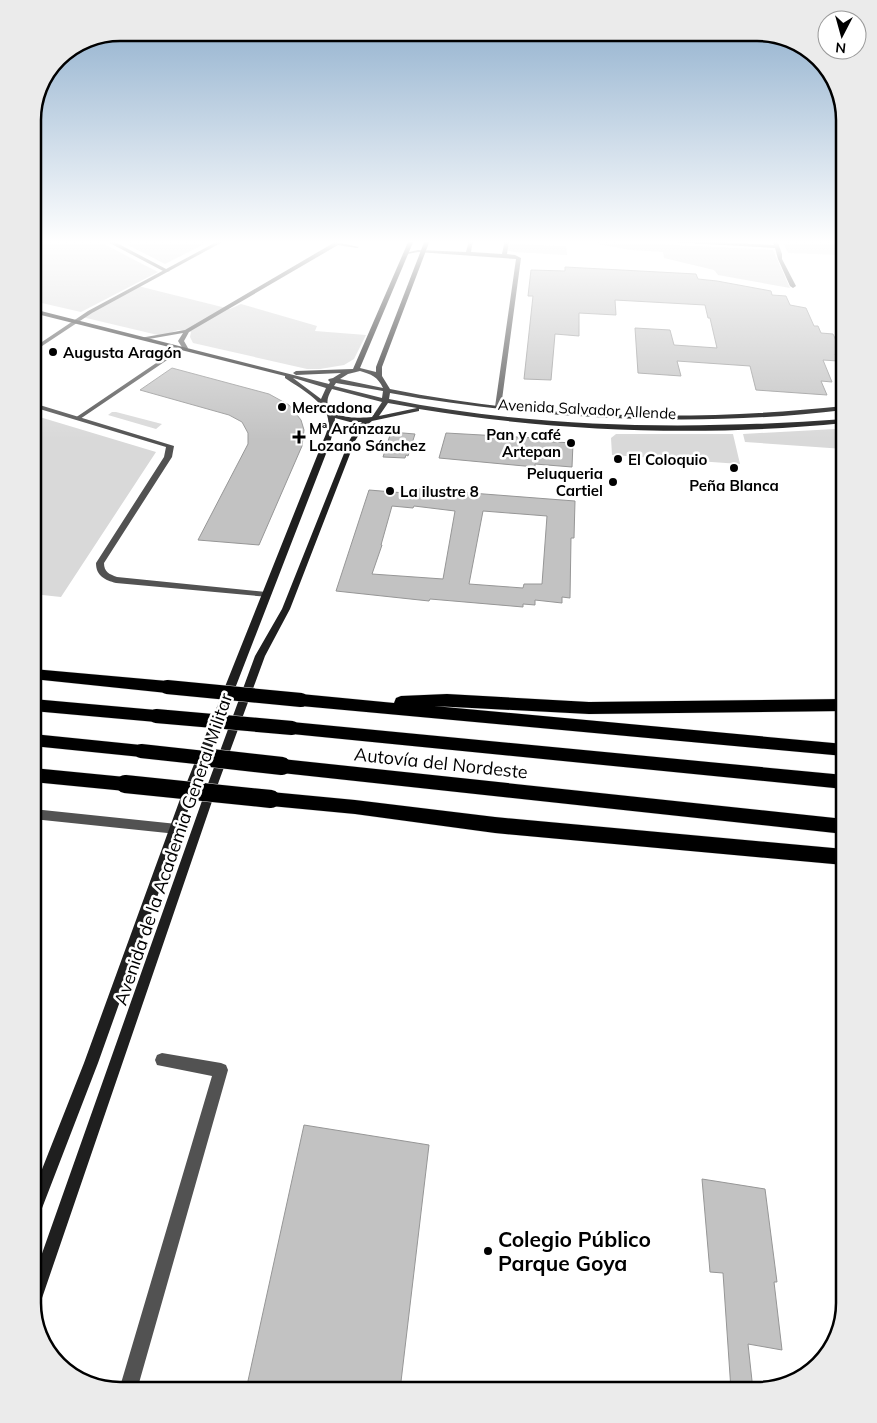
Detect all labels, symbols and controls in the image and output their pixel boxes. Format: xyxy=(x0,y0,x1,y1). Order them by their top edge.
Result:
north arrow xyxy=(817,10,867,60)
text: N xyxy=(834,38,847,57)
place label: Augusta Aragón xyxy=(63,343,182,362)
marker: Augusta Aragón xyxy=(47,346,59,358)
street label: Avenida Salvador Allende xyxy=(497,395,677,423)
place label: Mercadona xyxy=(292,398,372,417)
marker: Mercadona xyxy=(276,401,288,413)
place label: Mª Aránzazu Lozano Sánchez xyxy=(309,419,426,455)
place label: Pan y café Artepan xyxy=(486,425,561,461)
marker: Mª Aránzazu Lozano Sánchez xyxy=(293,431,305,443)
marker: Pan y café Artepan xyxy=(565,437,577,449)
place label: El Coloquio xyxy=(628,450,708,469)
marker: El Coloquio xyxy=(612,453,624,465)
marker: Peña Blanca xyxy=(728,462,740,474)
place label: Peluqueria Cartiel xyxy=(527,464,603,500)
marker: Peluqueria Cartiel xyxy=(607,476,619,488)
place label: Peña Blanca xyxy=(689,476,779,495)
place label: La ilustre 8 xyxy=(400,482,479,501)
marker: La ilustre 8 xyxy=(384,485,396,497)
street label: Avenida de la Academia General Militar xyxy=(109,689,238,1008)
street label: Autovía del Nordeste xyxy=(353,742,529,784)
place label: Colegio Público Parque Goya xyxy=(498,1226,651,1276)
marker: Colegio Público Parque Goya xyxy=(482,1245,494,1257)

